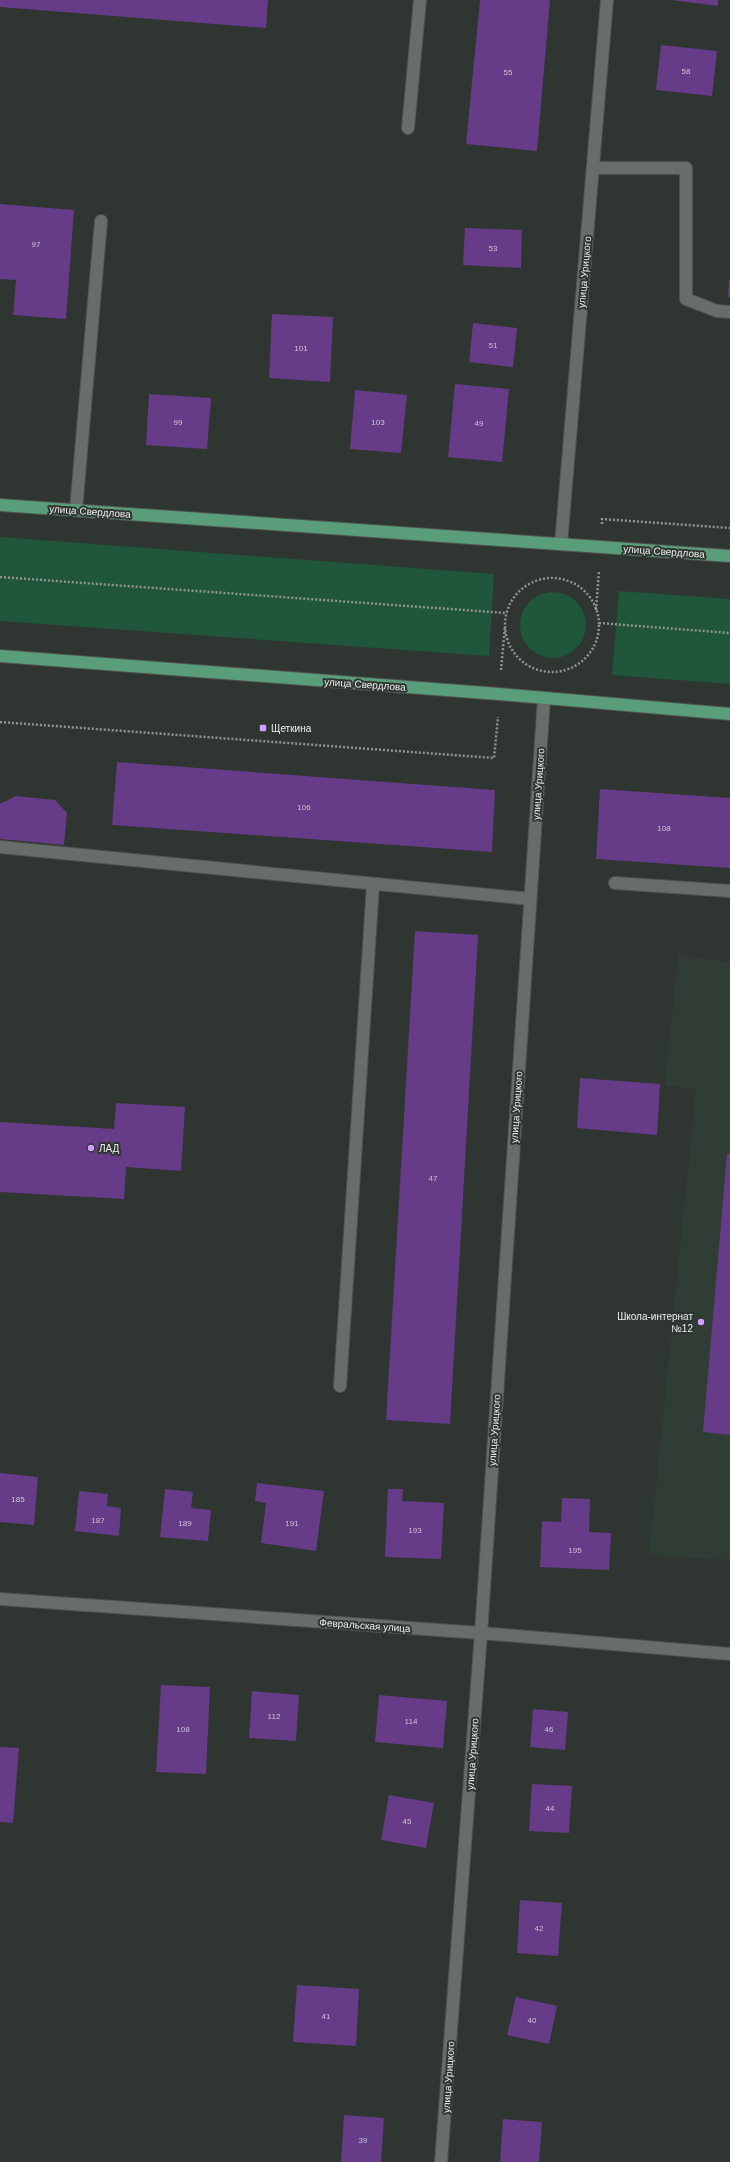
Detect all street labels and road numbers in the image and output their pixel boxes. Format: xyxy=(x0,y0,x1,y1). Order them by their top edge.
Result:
street label: улица Урицкого xyxy=(576,235,593,308)
street label: улица Свердлова xyxy=(49,503,132,520)
street label: улица Свердлова xyxy=(623,543,706,560)
street label: улица Свердлова xyxy=(324,676,407,693)
street label: улица Урицкого xyxy=(530,747,547,820)
street label: улица Урицкого xyxy=(508,1070,525,1143)
street label: улица Урицкого xyxy=(486,1393,503,1466)
street label: Февральская улица xyxy=(319,1617,411,1634)
street label: улица Урицкого xyxy=(464,1717,481,1790)
street label: улица Урицкого xyxy=(440,2040,457,2113)

